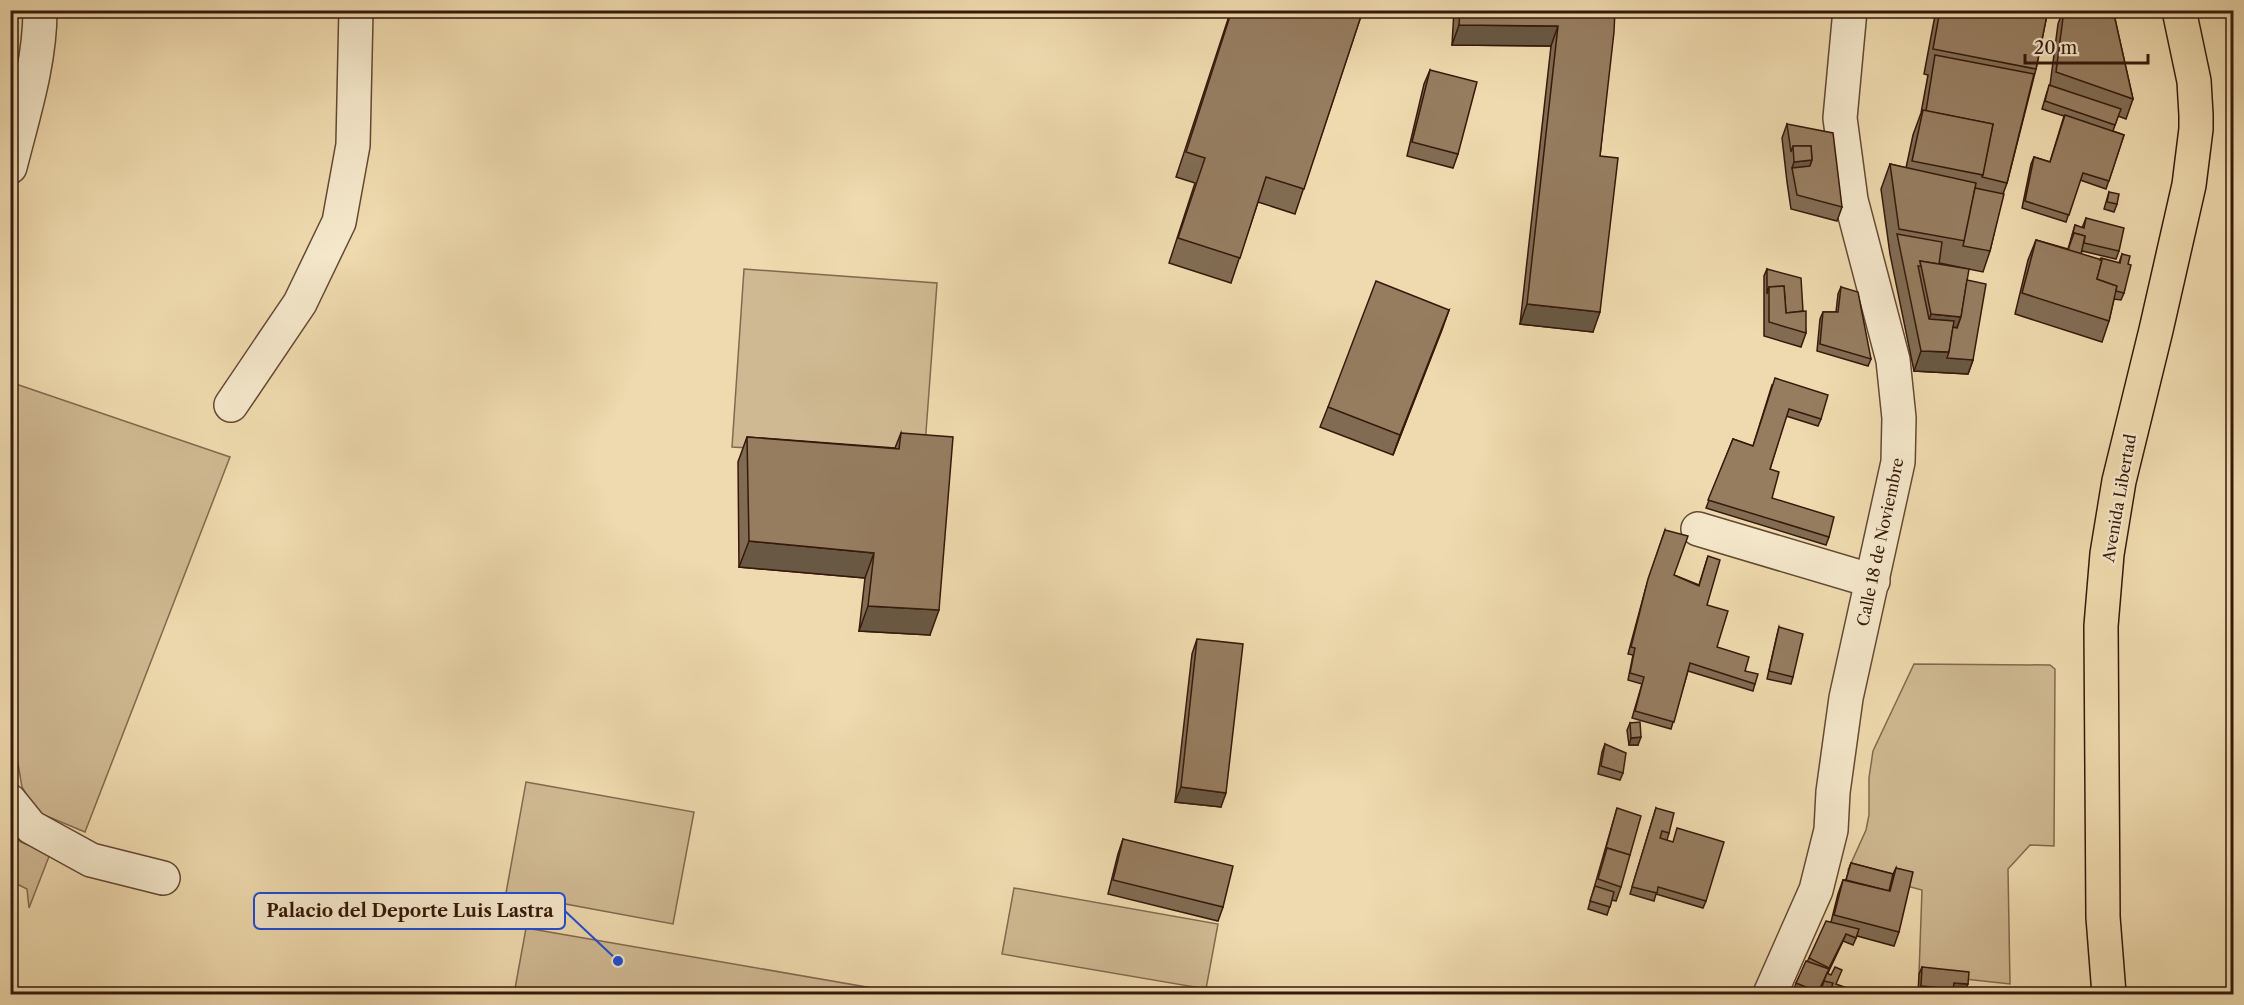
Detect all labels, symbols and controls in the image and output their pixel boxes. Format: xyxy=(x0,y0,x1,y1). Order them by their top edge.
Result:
scale bar xyxy=(2025,27,2148,65)
text: 20 m xyxy=(2034,37,2078,59)
street label: Avenida Libertad xyxy=(2098,432,2140,565)
street label: Calle 18 de Noviembre xyxy=(1852,456,1908,628)
callout: Palacio del Deporte Luis Lastra xyxy=(254,893,565,929)
text: Palacio del Deporte Luis Lastra xyxy=(266,900,554,922)

